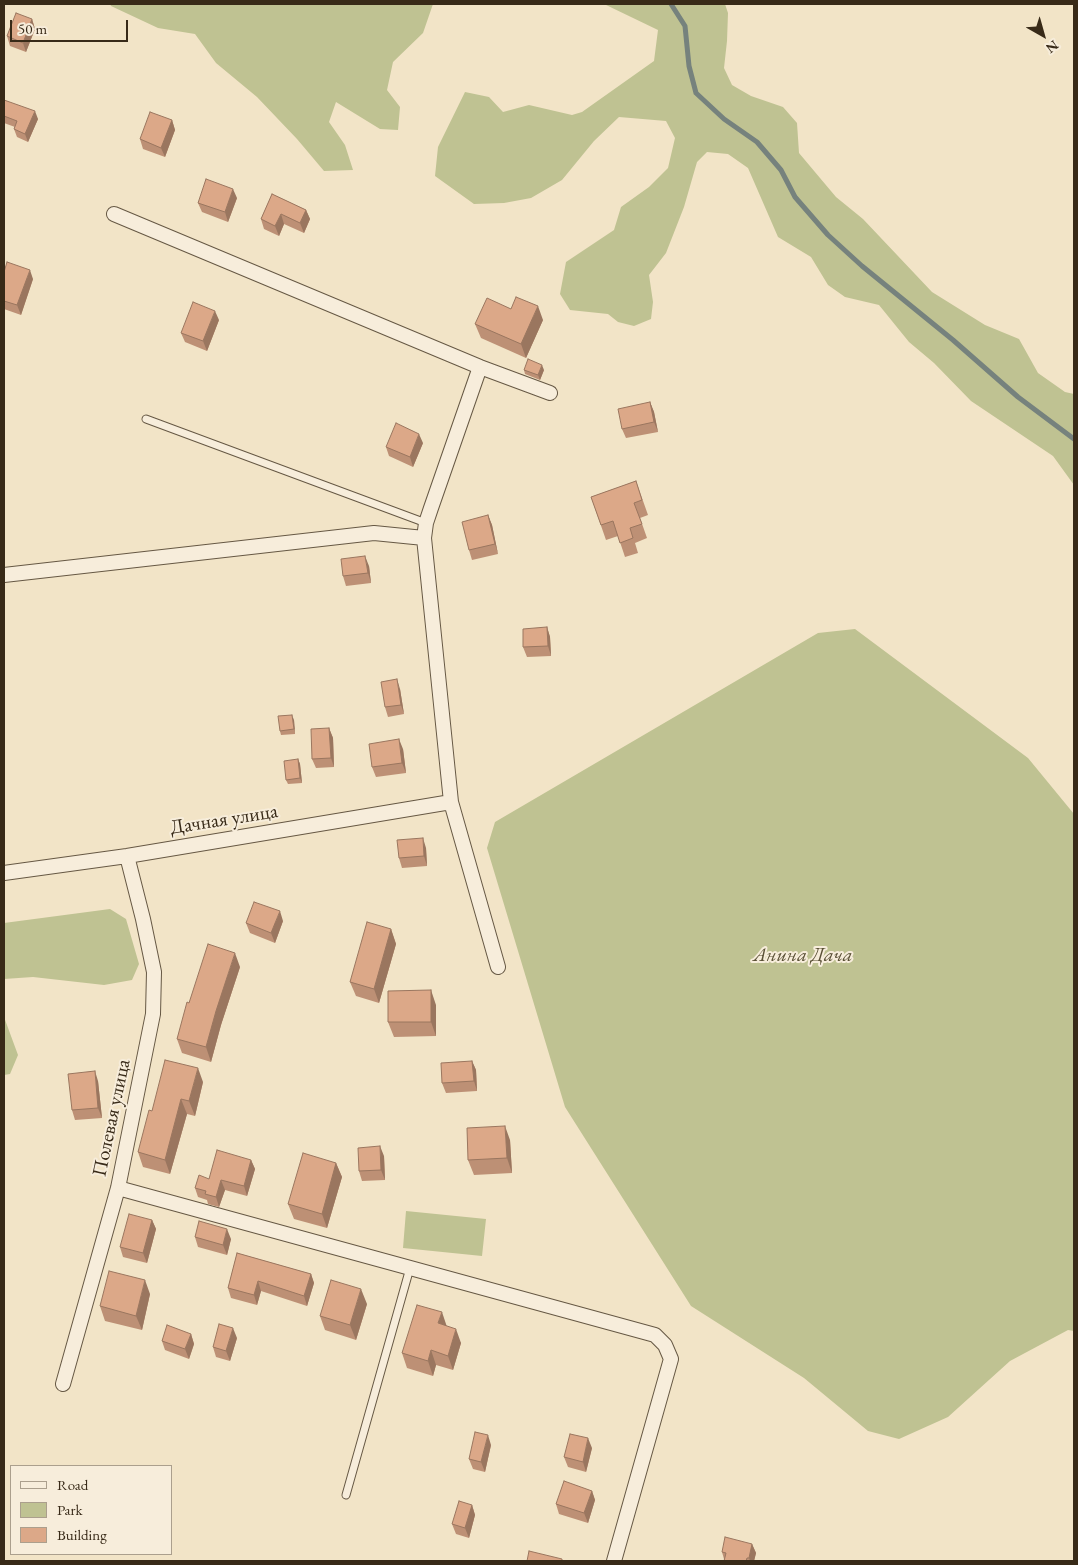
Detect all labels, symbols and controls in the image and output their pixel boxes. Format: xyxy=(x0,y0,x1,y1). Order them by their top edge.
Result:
scale bar xyxy=(12,10,130,42)
north arrow xyxy=(1018,10,1068,60)
text: 50 m xyxy=(18,19,47,38)
text: N xyxy=(1042,36,1062,57)
street label: Дачная улица xyxy=(168,800,280,840)
park label: Анина Дача xyxy=(753,944,853,968)
street label: Полевая улица xyxy=(88,1057,136,1179)
legend xyxy=(10,1465,172,1555)
text: Road xyxy=(57,1475,88,1494)
text: Park xyxy=(57,1500,83,1519)
text: Building xyxy=(57,1525,107,1544)

